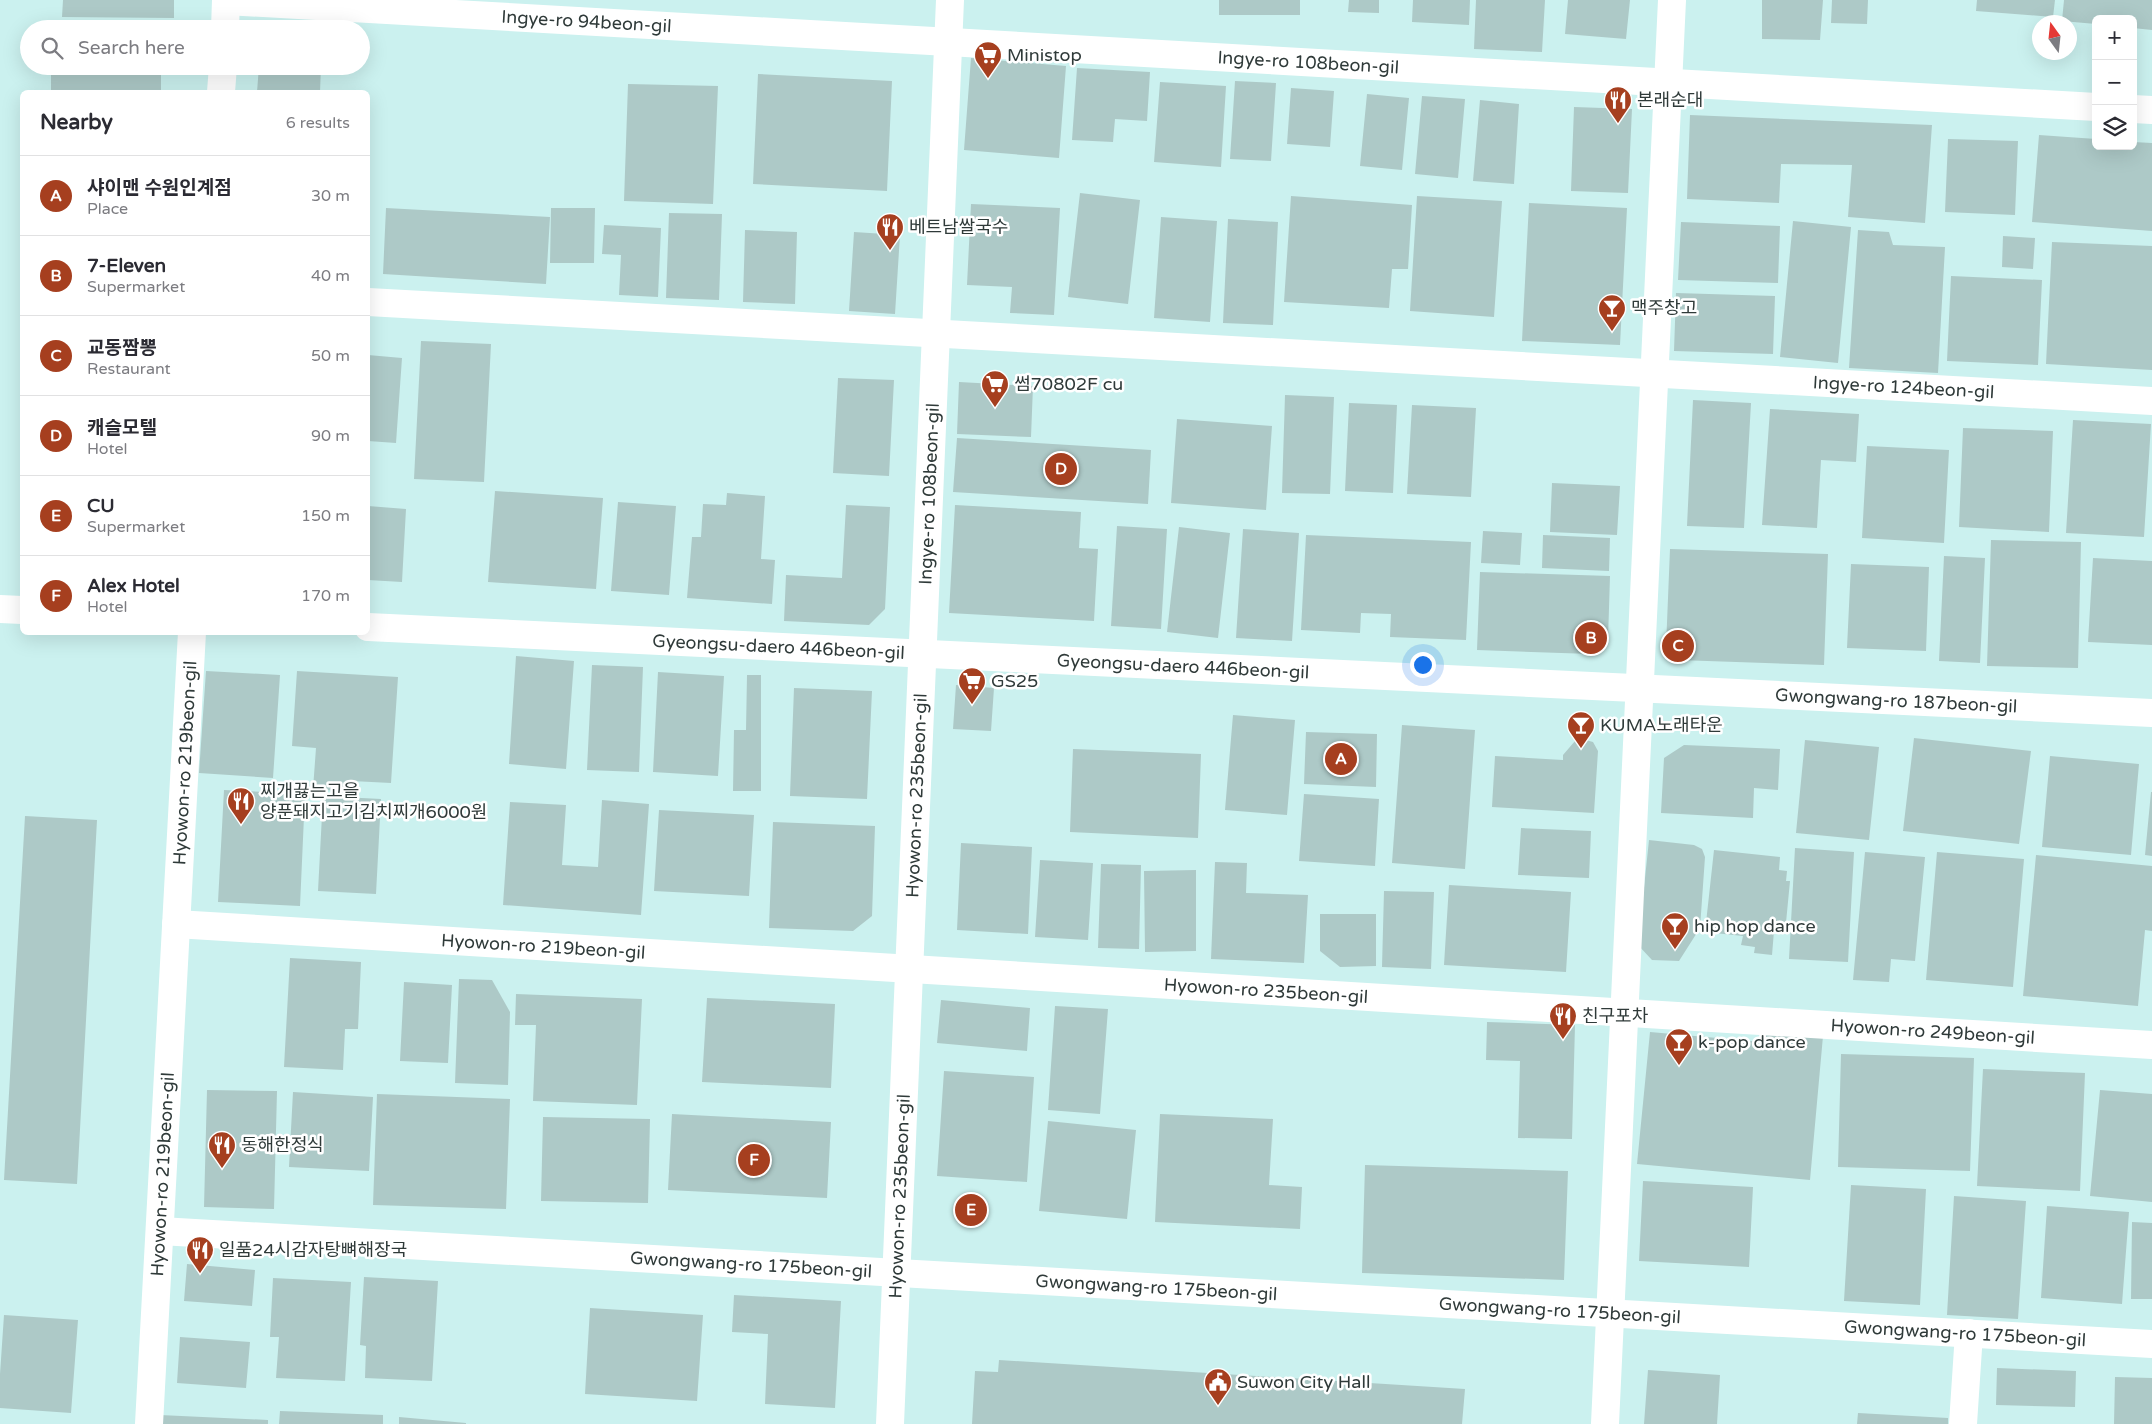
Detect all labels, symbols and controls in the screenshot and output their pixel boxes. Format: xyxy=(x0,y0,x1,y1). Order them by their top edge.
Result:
street label: Ingye-ro 94beon-gil xyxy=(501,6,672,37)
north arrow xyxy=(2032,15,2077,60)
map controls xyxy=(2092,15,2137,150)
button: + xyxy=(2092,15,2137,60)
search box xyxy=(20,20,370,75)
icon: search xyxy=(38,34,66,62)
text: Search here xyxy=(78,37,185,59)
supermarket icon: Ministop xyxy=(973,40,1003,79)
place label: Ministop xyxy=(1007,44,1082,66)
street label: Ingye-ro 108beon-gil xyxy=(1217,46,1400,78)
button: − xyxy=(2092,60,2137,105)
restaurant icon: 본래순대 xyxy=(1603,85,1633,124)
place label: 본래순대 xyxy=(1637,89,1703,111)
button: layers xyxy=(2092,105,2137,150)
text: Nearby xyxy=(40,110,113,135)
text: 6 results xyxy=(286,113,350,133)
text: 샤이맨 수원인계점 xyxy=(87,177,232,199)
text: A xyxy=(50,186,62,206)
text: 30 m xyxy=(311,186,350,206)
text: Place xyxy=(87,199,128,219)
restaurant icon: 베트남쌀국수 xyxy=(875,212,905,251)
place label: 베트남쌀국수 xyxy=(909,216,1008,238)
text: 7-Eleven xyxy=(87,255,166,277)
text: B xyxy=(50,266,62,286)
text: 40 m xyxy=(311,266,350,286)
text: Supermarket xyxy=(87,277,185,297)
bar icon: 맥주창고 xyxy=(1597,293,1627,332)
place label: 맥주창고 xyxy=(1631,297,1697,319)
text: 교동짬뽕 xyxy=(87,337,157,359)
text: C xyxy=(50,346,62,366)
text: 50 m xyxy=(311,346,350,366)
text: Restaurant xyxy=(87,359,171,379)
supermarket icon: 썸70802F cu xyxy=(980,369,1010,408)
street label: Ingye-ro 124beon-gil xyxy=(1812,371,1995,403)
place label: 썸70802F cu xyxy=(1014,373,1123,395)
street label: Ingye-ro 108beon-gil xyxy=(914,403,944,585)
text: 캐슬모텔 xyxy=(87,417,157,439)
text: D xyxy=(50,426,62,446)
text: 90 m xyxy=(311,426,350,446)
text: Hotel xyxy=(87,439,128,459)
pin: D xyxy=(1045,450,1077,488)
text: CU xyxy=(87,495,115,517)
text: E xyxy=(51,506,61,526)
text: 150 m xyxy=(301,506,350,526)
text: Supermarket xyxy=(87,517,185,537)
text: Alex Hotel xyxy=(87,575,180,597)
text: F xyxy=(51,586,61,606)
text: 170 m xyxy=(301,586,350,606)
text: Hotel xyxy=(87,597,128,617)
pin: B xyxy=(1575,619,1607,657)
pin: C xyxy=(1662,627,1694,665)
street label: Gyeongsu-daero 446beon-gil xyxy=(652,630,905,664)
street label: Gyeongsu-daero 446beon-gil xyxy=(1056,649,1310,683)
your location xyxy=(1410,652,1436,678)
street label: Hyowon-ro 219beon-gil xyxy=(168,660,201,866)
supermarket icon: GS25 xyxy=(957,666,987,705)
place label: GS25 xyxy=(991,670,1038,692)
street label: Gwongwang-ro 187beon-gil xyxy=(1775,684,2018,717)
street label: Hyowon-ro 235beon-gil xyxy=(901,693,932,898)
bar icon: KUMA노래타운 xyxy=(1566,710,1596,749)
place label: KUMA노래타운 xyxy=(1600,714,1723,736)
pin: A xyxy=(1325,740,1357,778)
place label: 찌개끓는고을 양푼돼지고기김치찌개6000원 xyxy=(260,780,487,823)
restaurant icon: 찌개끓는고을 양푼돼지고기김치찌개6000원 xyxy=(226,786,256,825)
bar icon: hip hop dance xyxy=(1660,911,1690,950)
place label: hip hop dance xyxy=(1694,915,1816,937)
street label: Hyowon-ro 219beon-gil xyxy=(441,929,646,964)
street label: Hyowon-ro 235beon-gil xyxy=(1163,974,1369,1008)
restaurant icon: 친구포차 xyxy=(1548,1001,1578,1040)
place label: 친구포차 xyxy=(1582,1005,1649,1027)
street label: Hyowon-ro 249beon-gil xyxy=(1830,1014,2035,1049)
bar icon: k-pop dance xyxy=(1664,1027,1694,1066)
place label: k-pop dance xyxy=(1698,1031,1806,1053)
street label: Hyowon-ro 219beon-gil xyxy=(146,1072,179,1277)
street label: Hyowon-ro 235beon-gil xyxy=(884,1094,915,1299)
restaurant icon: 동해한정식 xyxy=(207,1130,237,1169)
place label: 동해한정식 xyxy=(241,1134,324,1156)
pin: F xyxy=(738,1141,770,1179)
pin: E xyxy=(955,1191,987,1229)
restaurant icon: 일품24시감자탕뼈해장국 xyxy=(185,1235,215,1274)
place label: 일품24시감자탕뼈해장국 xyxy=(219,1239,407,1261)
street label: Gwongwang-ro 175beon-gil xyxy=(629,1247,873,1282)
street label: Gwongwang-ro 175beon-gil xyxy=(1035,1270,1278,1305)
street label: Gwongwang-ro 175beon-gil xyxy=(1438,1293,1681,1328)
street label: Gwongwang-ro 175beon-gil xyxy=(1843,1316,2087,1351)
public building icon: Suwon City Hall xyxy=(1203,1367,1233,1406)
place label: Suwon City Hall xyxy=(1237,1371,1370,1393)

